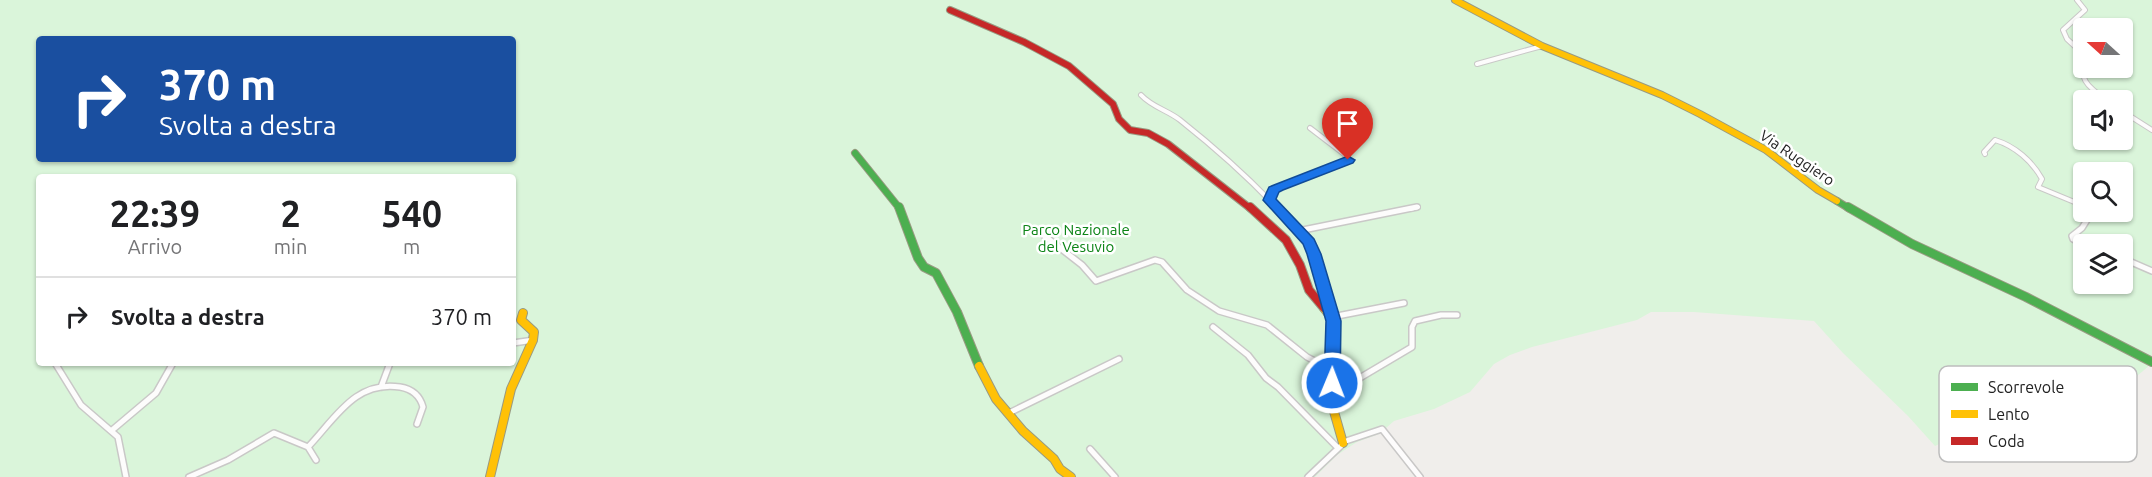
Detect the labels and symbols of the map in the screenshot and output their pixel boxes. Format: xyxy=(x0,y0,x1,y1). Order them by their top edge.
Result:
north arrow xyxy=(2073,18,2133,78)
pin xyxy=(1322,98,1373,160)
street label: Via Ruggiero xyxy=(1757,126,1838,189)
park label: Parco Nazionale del Vesuvio xyxy=(1022,221,1130,255)
position arrow xyxy=(1300,351,1364,415)
legend xyxy=(1939,366,2137,462)
text: Scorrevole xyxy=(1988,378,2064,396)
text: Lento xyxy=(1988,405,2030,423)
text: Coda xyxy=(1988,432,2025,450)

